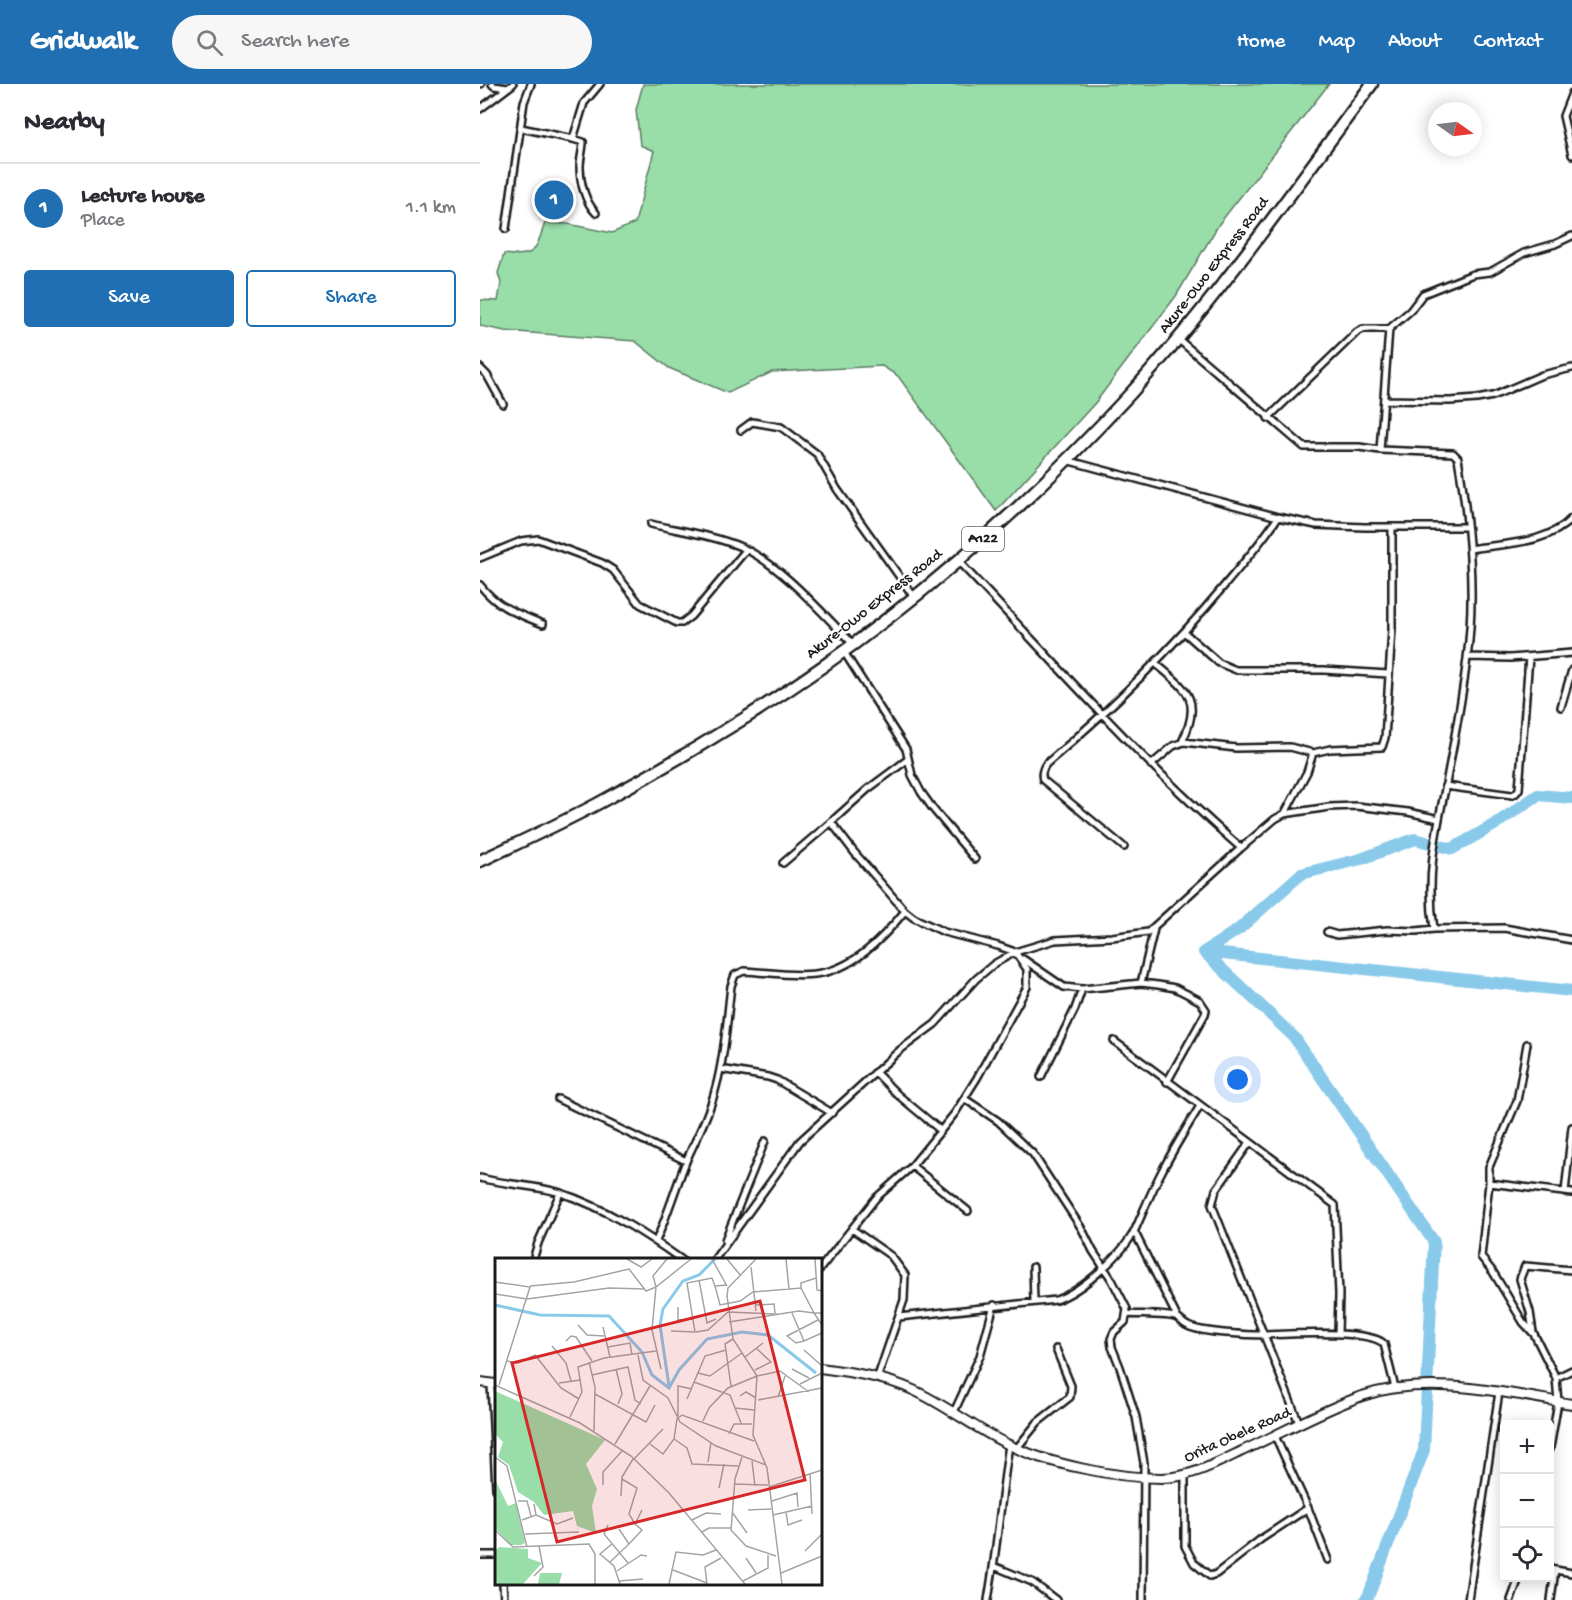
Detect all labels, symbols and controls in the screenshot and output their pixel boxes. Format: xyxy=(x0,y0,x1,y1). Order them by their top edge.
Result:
search box xyxy=(172,15,592,69)
text: Gridwalk xyxy=(30,26,136,59)
icon: search xyxy=(193,26,226,59)
text: Search here xyxy=(241,29,349,55)
text: Home xyxy=(1237,30,1285,55)
text: Map xyxy=(1318,30,1355,55)
text: About xyxy=(1388,30,1441,55)
text: Contact xyxy=(1474,30,1542,55)
north arrow xyxy=(1428,102,1482,156)
text: Nearby xyxy=(24,108,105,139)
pin: 1 xyxy=(534,178,574,222)
text: Lecture house xyxy=(81,184,205,210)
street label: Akure-Owo Express Road xyxy=(1156,193,1275,338)
text: 1 xyxy=(39,197,48,220)
text: 1.1 km xyxy=(406,197,456,220)
text: Place xyxy=(81,210,125,233)
button: Save xyxy=(24,270,234,327)
button: Share xyxy=(246,270,456,327)
road number: A122 xyxy=(962,527,1004,551)
street label: Akure-Owo Express Road xyxy=(803,545,948,664)
your location xyxy=(1223,1065,1252,1094)
inset map xyxy=(495,1258,822,1585)
street label: Orita Obele Road xyxy=(1182,1403,1296,1468)
map controls xyxy=(1500,1420,1554,1582)
button: + xyxy=(1500,1420,1554,1474)
button: − xyxy=(1500,1474,1554,1528)
button: locate xyxy=(1500,1528,1554,1582)

